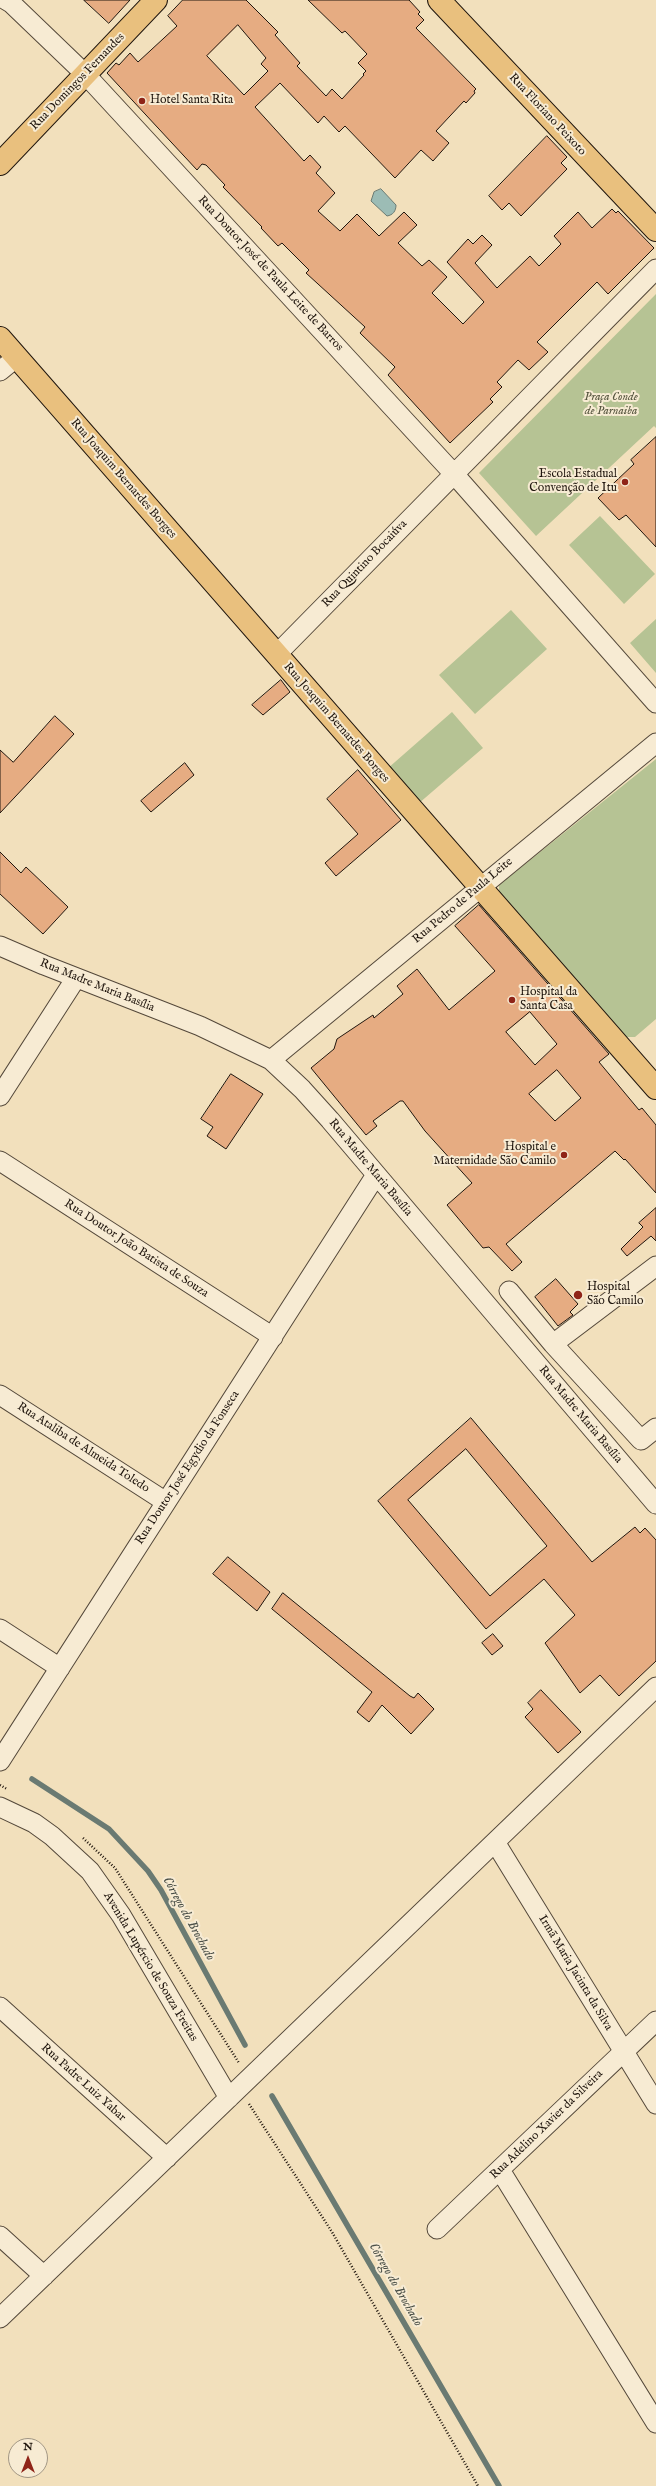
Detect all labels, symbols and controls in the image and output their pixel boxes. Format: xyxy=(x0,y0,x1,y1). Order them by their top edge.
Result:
street label: Rua Domingos Fernandes xyxy=(28,30,128,134)
street label: Rua Floriano Peixoto xyxy=(505,71,589,159)
place label: Hotel Santa Rita xyxy=(150,94,233,108)
marker: Hotel Santa Rita xyxy=(137,96,147,106)
street label: Rua Doutor José de Paula Leite de Barros xyxy=(194,193,346,355)
park label: Praça Conde de Parnaiba xyxy=(584,391,638,419)
street label: Rua Joaquim Bernardes Borges xyxy=(67,416,179,542)
place label: Escola Estadual Convenção de Itu xyxy=(529,468,617,496)
marker: Escola Estadual Convenção de Itu xyxy=(620,477,630,487)
street label: Rua Quintino Bocaiúva xyxy=(319,517,411,611)
street label: Rua Joaquim Bernardes Borges xyxy=(280,660,392,786)
street label: Rua Pedro de Paula Leite xyxy=(410,855,516,947)
street label: Rua Madre Maria Basília xyxy=(37,956,157,1016)
place label: Hospital da Santa Casa xyxy=(520,986,577,1014)
marker: Hospital da Santa Casa xyxy=(507,995,517,1005)
street label: Rua Madre Maria Basília xyxy=(325,1116,415,1220)
place label: Hospital e Maternidade São Camilo xyxy=(433,1141,556,1169)
marker: Hospital e Maternidade São Camilo xyxy=(559,1150,569,1160)
street label: Rua Doutor João Batista de Souza xyxy=(61,1197,211,1301)
place label: Hospital São Camilo xyxy=(587,1281,643,1309)
marker: Hospital São Camilo xyxy=(572,1289,584,1301)
street label: Rua Madre Maria Basília xyxy=(535,1363,625,1467)
street label: Rua Doutor José Egydio da Fonseca xyxy=(133,1388,243,1548)
street label: Rua Ataliba de Almeida Toledo xyxy=(14,1400,152,1496)
water label: Córrego do Brochado xyxy=(159,1874,217,1964)
street label: Avenida Lupércio de Souza Freitas xyxy=(100,1890,200,2044)
street label: Irmã Maria Jacinta da Silva xyxy=(535,1913,615,2033)
street label: Rua Padre Luiz Yabar xyxy=(38,2041,128,2125)
street label: Rua Adelino Xavier da Silveira xyxy=(488,2067,606,2183)
water label: Córrego do Brochado xyxy=(365,2241,425,2329)
north arrow xyxy=(8,2438,48,2478)
text: N xyxy=(23,2440,33,2454)

